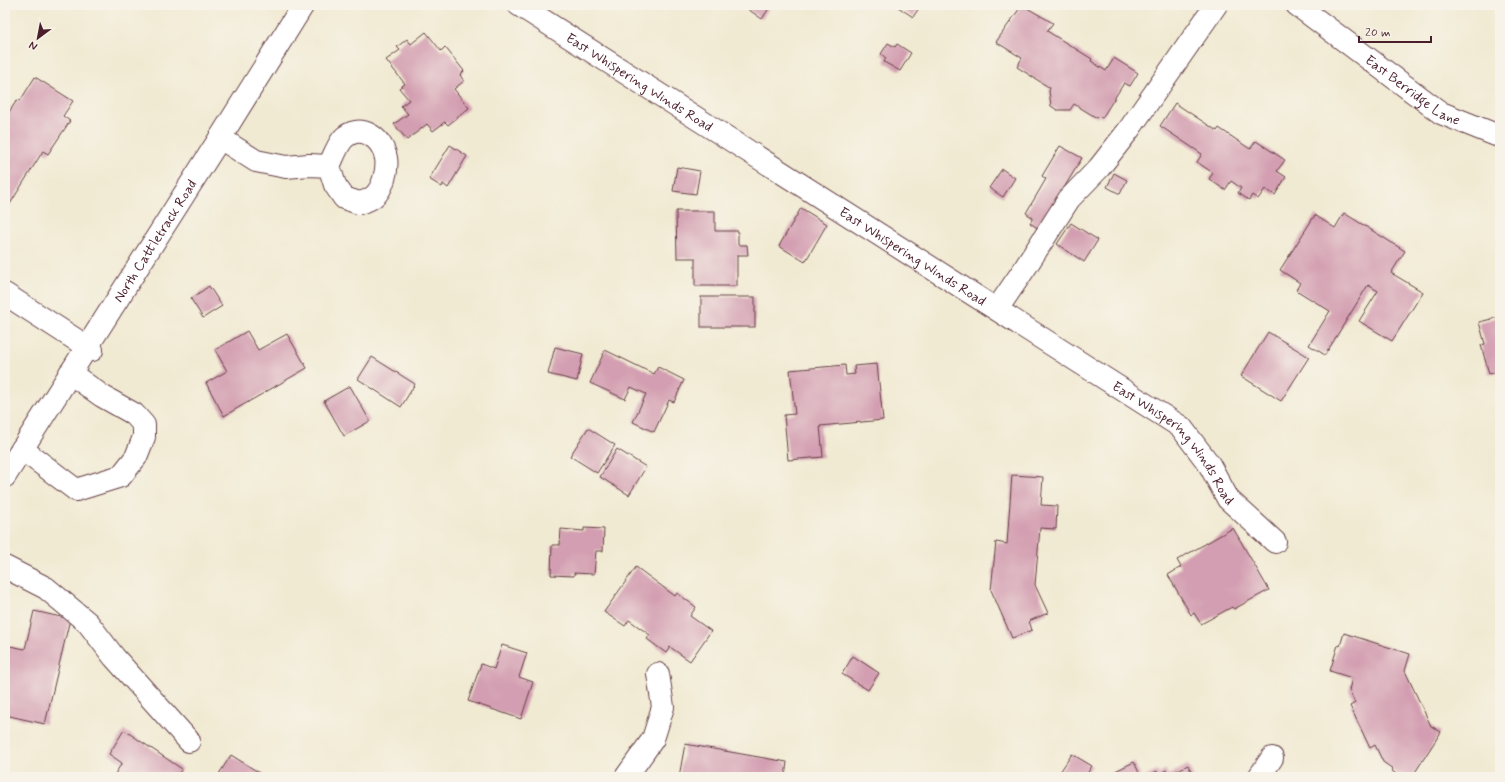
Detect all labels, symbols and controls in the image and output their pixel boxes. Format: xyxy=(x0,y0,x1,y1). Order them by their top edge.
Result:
north arrow xyxy=(18,18,58,58)
scale bar xyxy=(1359,18,1431,44)
text: 20 m xyxy=(1365,25,1391,41)
street label: East Whispering Winds Road xyxy=(562,29,716,136)
text: N xyxy=(26,38,40,54)
street label: East Berridge Lane xyxy=(1361,51,1463,130)
street label: North Cattletrack Road xyxy=(110,176,201,306)
street label: East Whispering Winds Road xyxy=(835,203,989,310)
street label: East Whispering Winds Road xyxy=(1109,378,1237,510)

